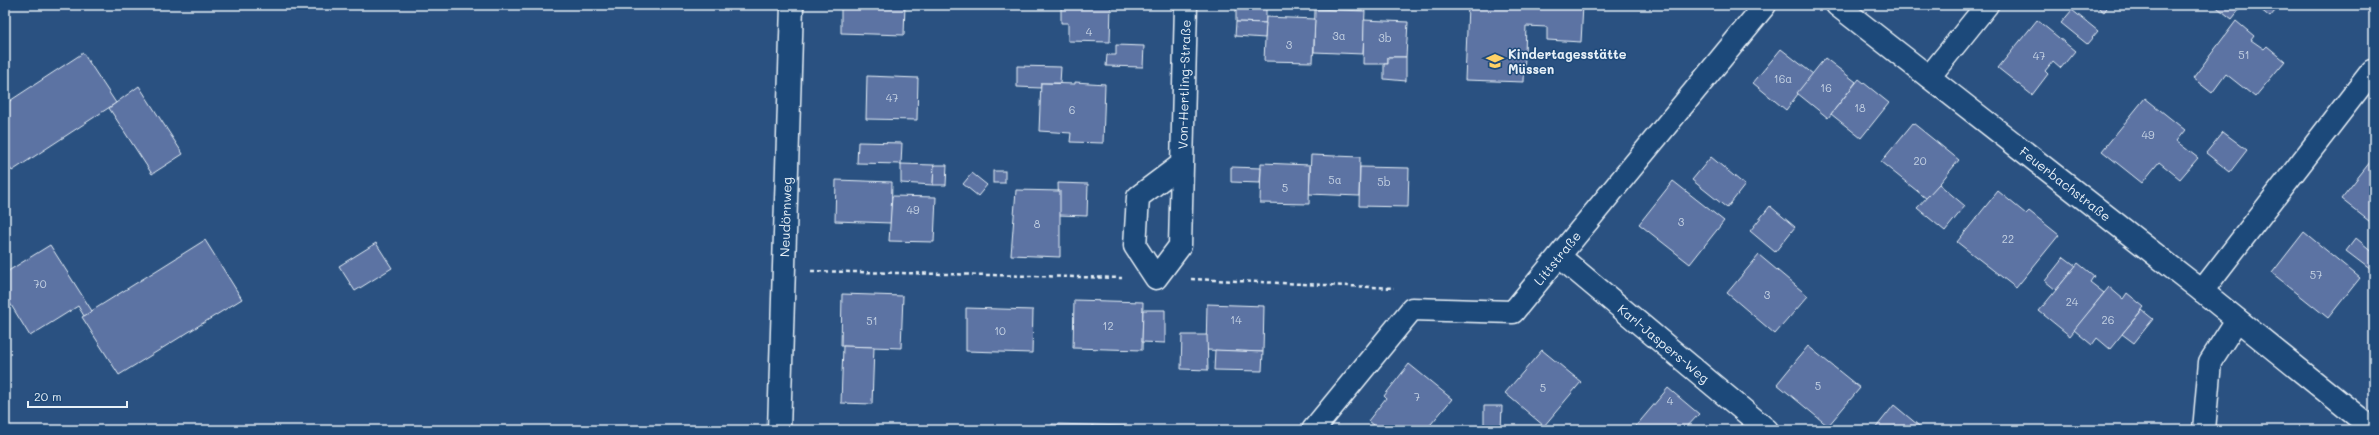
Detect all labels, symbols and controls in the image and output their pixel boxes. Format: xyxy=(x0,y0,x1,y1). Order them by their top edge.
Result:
street label: Von-Hertling-Straße xyxy=(1173,19,1194,150)
house number: 4 xyxy=(1086,24,1093,39)
house number: 3a xyxy=(1332,28,1346,43)
house number: 3b xyxy=(1378,30,1392,45)
house number: 3 xyxy=(1286,37,1293,52)
place label: Kindertagesstätte Müssen xyxy=(1508,45,1627,77)
house number: 51 xyxy=(2238,47,2250,62)
house number: 47 xyxy=(2033,48,2045,63)
school or university icon: Kindertagesstätte Müssen xyxy=(1485,51,1505,71)
house number: 16a xyxy=(1774,71,1792,86)
house number: 16 xyxy=(1820,80,1832,95)
house number: 47 xyxy=(886,90,898,105)
house number: 18 xyxy=(1854,100,1866,115)
house number: 6 xyxy=(1069,102,1075,117)
house number: 49 xyxy=(2142,127,2155,142)
street label: Feuerbachstraße xyxy=(2016,142,2115,225)
house number: 20 xyxy=(1914,153,1927,168)
house number: 5a xyxy=(1328,172,1342,187)
house number: 5b xyxy=(1377,174,1391,189)
street label: Neudörnweg xyxy=(775,177,795,257)
house number: 5 xyxy=(1282,180,1288,195)
house number: 49 xyxy=(907,202,920,217)
house number: 3 xyxy=(1678,214,1685,229)
house number: 8 xyxy=(1034,216,1041,231)
street label: Littstraße xyxy=(1529,227,1584,289)
house number: 22 xyxy=(2002,231,2014,246)
house number: 57 xyxy=(2310,267,2322,282)
house number: 70 xyxy=(34,276,47,291)
house number: 3 xyxy=(1764,287,1771,302)
house number: 24 xyxy=(2066,294,2079,309)
street label: Karl-Jaspers-Weg xyxy=(1615,300,1713,386)
house number: 14 xyxy=(1230,312,1242,327)
house number: 26 xyxy=(2102,312,2114,327)
house number: 51 xyxy=(866,313,878,328)
house number: 12 xyxy=(1102,318,1114,333)
house number: 10 xyxy=(994,323,1006,338)
house number: 5 xyxy=(1815,378,1821,393)
house number: 5 xyxy=(1540,380,1546,395)
scale bar xyxy=(28,383,127,409)
text: 20 m xyxy=(34,388,62,404)
house number: 7 xyxy=(1414,389,1420,404)
house number: 4 xyxy=(1667,393,1674,408)

